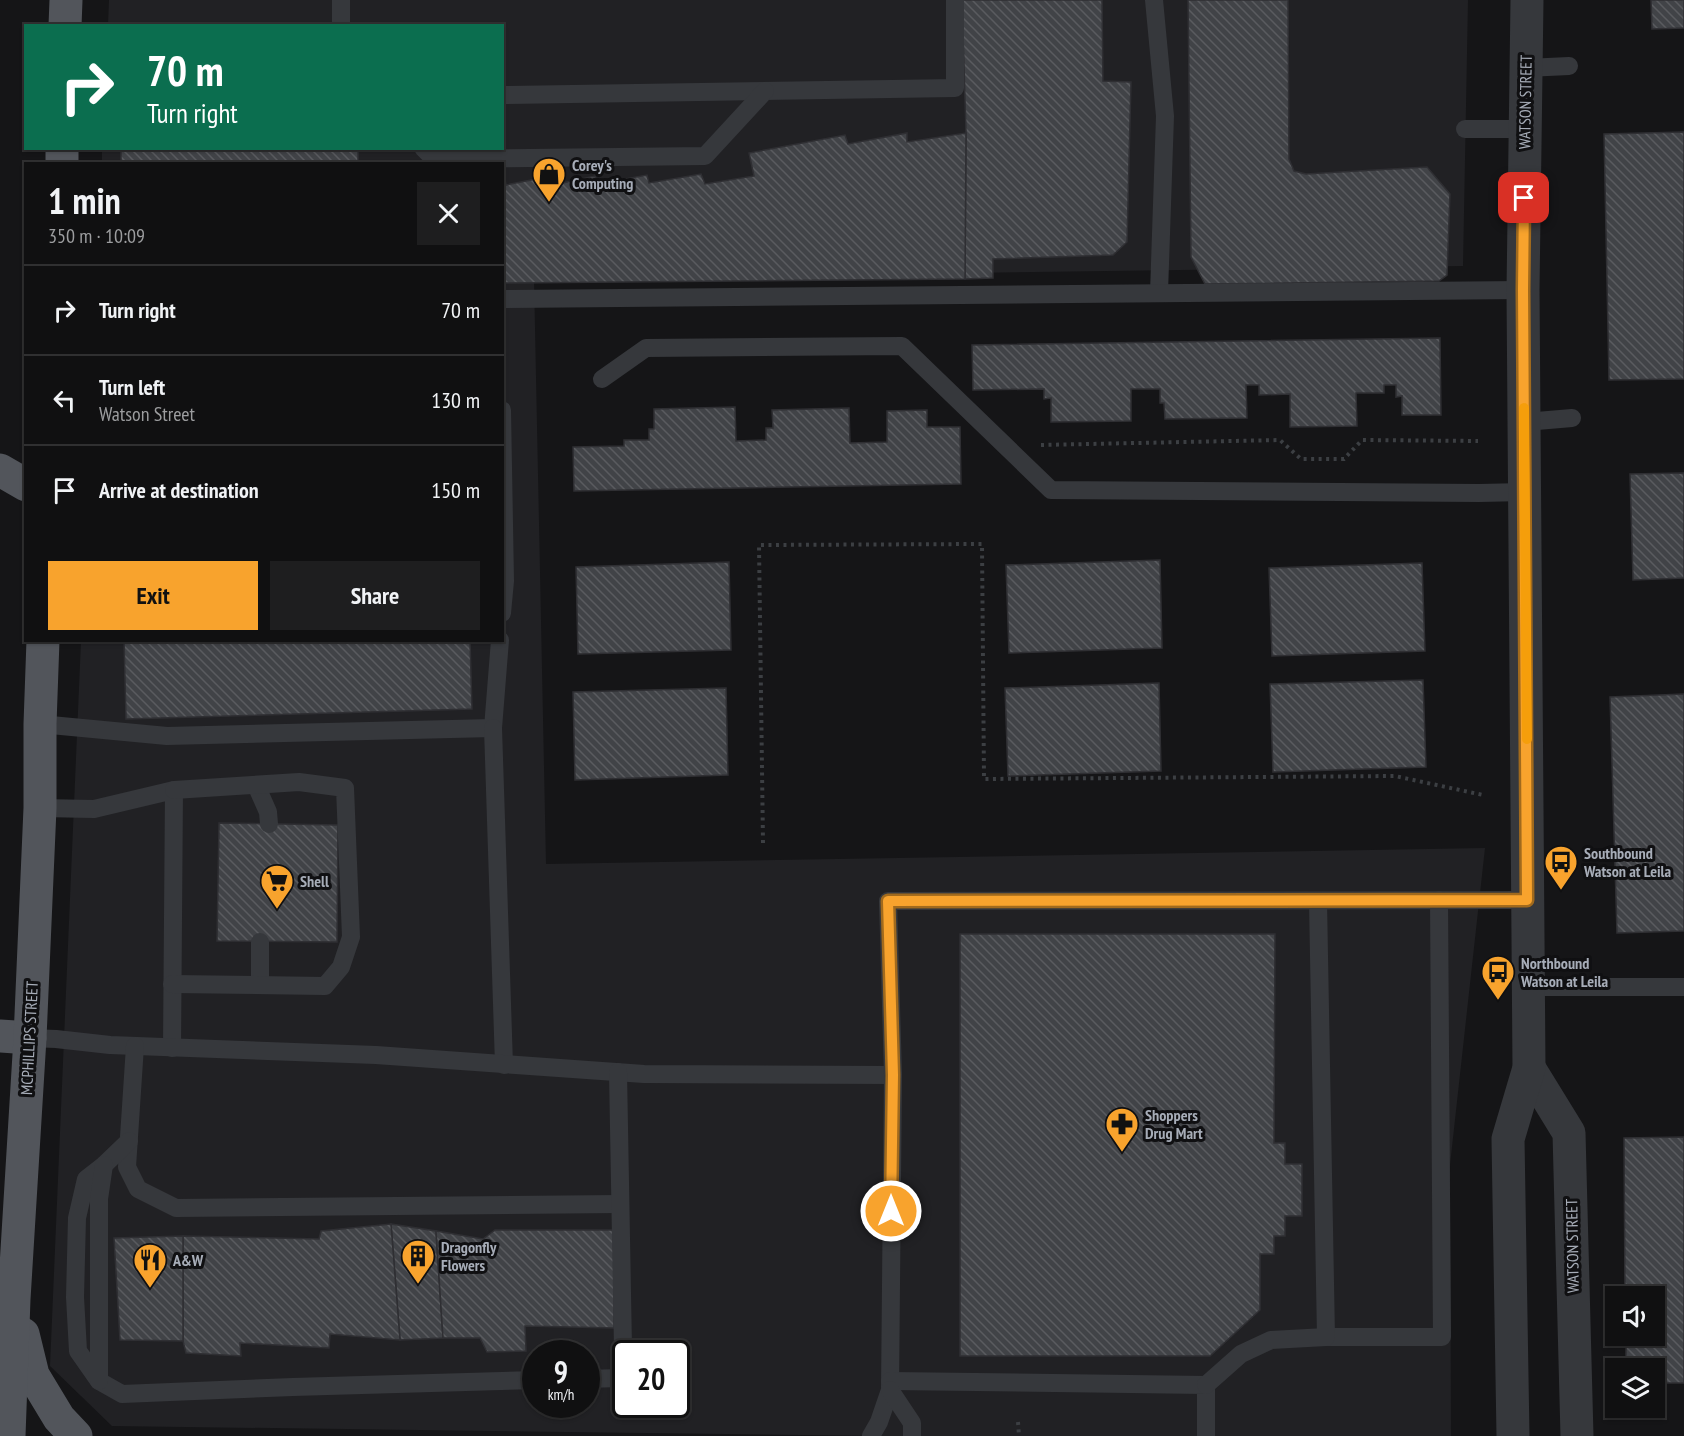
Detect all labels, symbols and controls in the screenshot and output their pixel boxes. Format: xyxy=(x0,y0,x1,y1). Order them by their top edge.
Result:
text: 70 m xyxy=(147,43,224,98)
icon: right xyxy=(48,48,126,126)
street label: WATSON STREET xyxy=(1514,55,1536,149)
text: Turn right xyxy=(147,96,238,130)
place label: Corey's Computing xyxy=(572,155,633,193)
shop icon: Corey's Computing xyxy=(531,156,567,203)
pin xyxy=(1498,172,1549,223)
text: 1 min xyxy=(48,177,121,224)
icon: arrive xyxy=(1507,181,1540,214)
button: close xyxy=(417,182,480,245)
text: 350 m · 10:09 xyxy=(48,223,145,249)
icon: right xyxy=(48,294,81,327)
text: Turn right xyxy=(99,296,176,324)
text: 70 m xyxy=(441,296,480,324)
text: Turn left xyxy=(99,373,165,401)
icon: left xyxy=(48,384,81,417)
text: 130 m xyxy=(431,386,480,414)
text: Watson Street xyxy=(99,401,195,427)
icon: arrive xyxy=(48,474,81,507)
text: Arrive at destination xyxy=(99,476,259,504)
text: 150 m xyxy=(431,476,480,504)
button: Exit xyxy=(48,561,258,630)
button: Share xyxy=(270,561,480,630)
place label: Southbound Watson at Leila xyxy=(1583,843,1672,881)
bus stop icon: Southbound Watson at Leila xyxy=(1543,844,1579,891)
supermarket icon: Shell xyxy=(259,863,295,910)
place label: Shell xyxy=(300,871,329,891)
place label: Northbound Watson at Leila xyxy=(1520,953,1609,991)
bus stop icon: Northbound Watson at Leila xyxy=(1480,954,1516,1001)
street label: MCPHILLIPS STREET xyxy=(16,981,42,1095)
place label: Shoppers Drug Mart xyxy=(1145,1105,1203,1143)
pharmacy icon: Shoppers Drug Mart xyxy=(1104,1106,1140,1153)
position arrow xyxy=(859,1179,923,1243)
street label: WATSON STREET xyxy=(1561,1199,1583,1293)
place label: Dragonfly Flowers xyxy=(441,1237,497,1275)
building icon: Dragonfly Flowers xyxy=(400,1238,436,1285)
restaurant icon: A&W xyxy=(132,1242,168,1289)
place label: A&W xyxy=(172,1250,204,1270)
map controls xyxy=(1605,1286,1665,1418)
button: sound xyxy=(1605,1286,1665,1346)
speed limit sign: 20 xyxy=(612,1340,690,1418)
text: 9 xyxy=(554,1352,568,1391)
button: layers xyxy=(1605,1358,1665,1418)
text: km/h xyxy=(548,1385,574,1404)

